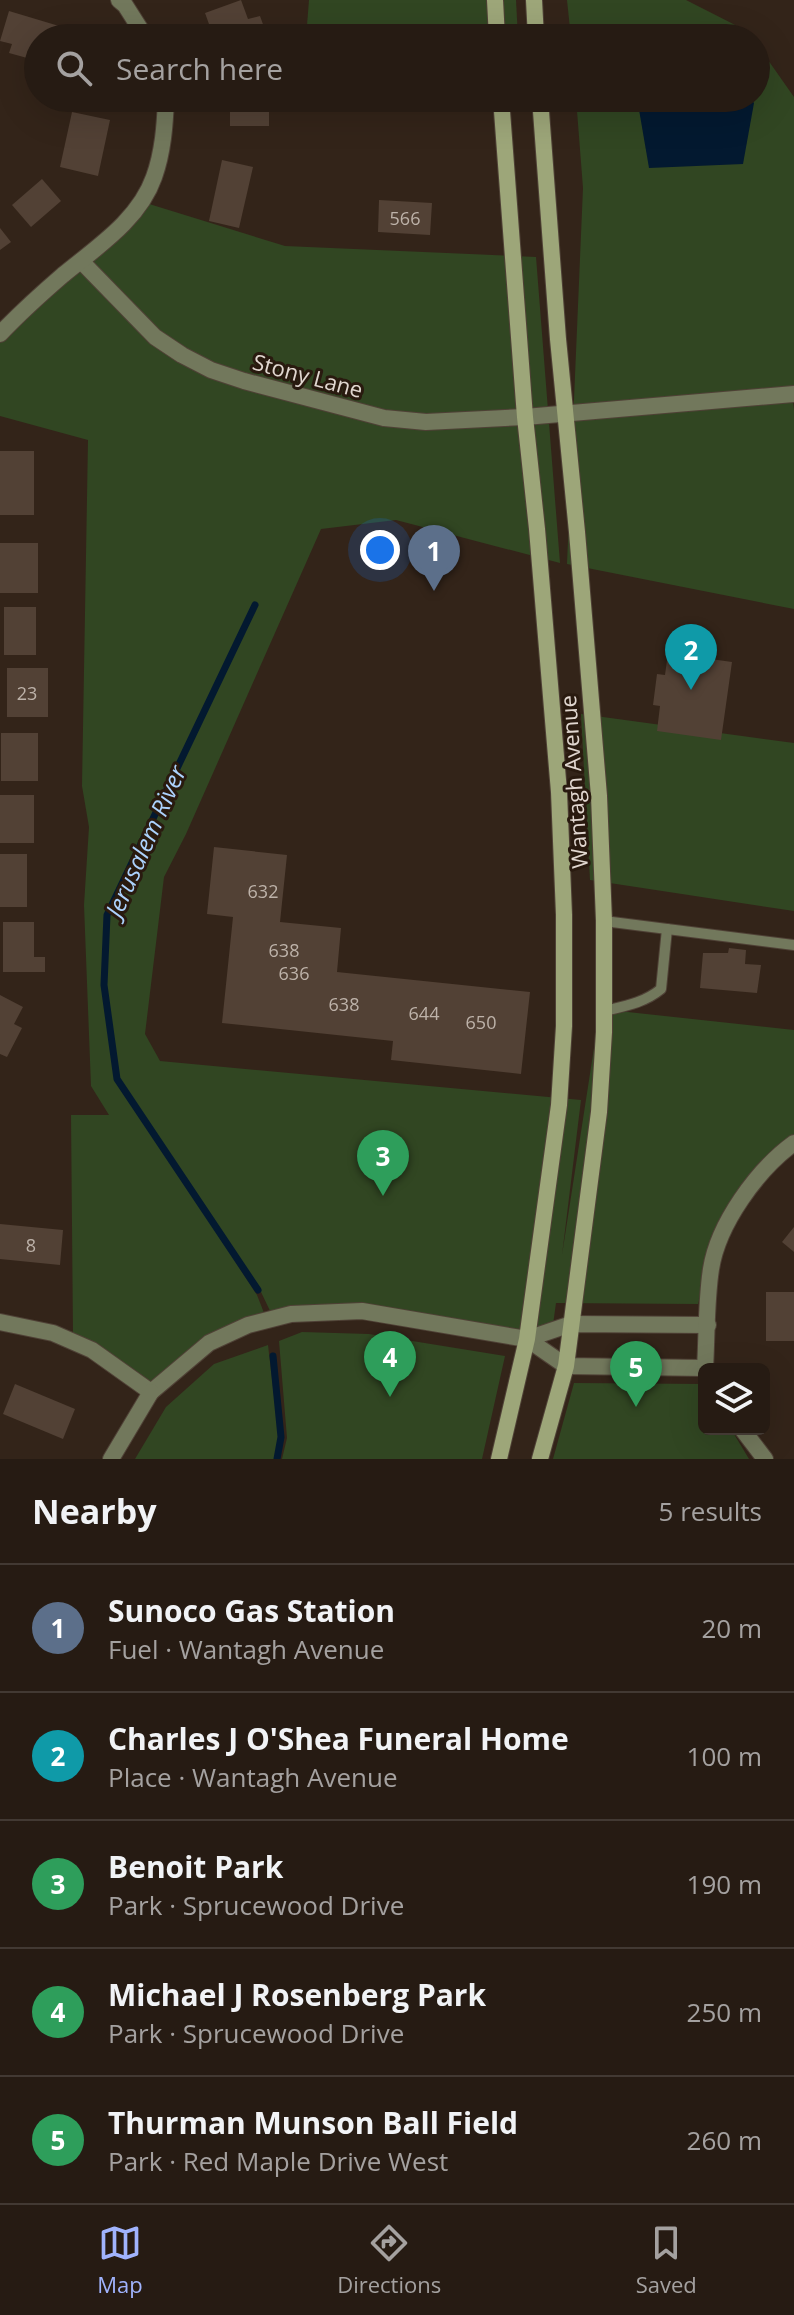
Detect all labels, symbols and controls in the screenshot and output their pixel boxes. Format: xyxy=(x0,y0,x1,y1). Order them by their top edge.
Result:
search box xyxy=(24,24,770,112)
icon: search xyxy=(52,46,96,90)
text: Search here xyxy=(116,48,283,89)
house number: 566 xyxy=(390,206,420,230)
street label: Stony Lane xyxy=(250,346,366,404)
pin: 1 xyxy=(408,525,460,591)
your location xyxy=(360,530,400,570)
pin: 2 xyxy=(665,624,717,690)
house number: 23 xyxy=(17,681,37,705)
street label: Wantagh Avenue xyxy=(552,694,594,870)
water label: Jerusalem River xyxy=(95,758,194,926)
house number: 632 xyxy=(248,879,278,903)
house number: 638 xyxy=(269,938,299,962)
house number: 636 xyxy=(279,961,309,985)
house number: 638 xyxy=(329,992,359,1016)
house number: 644 xyxy=(409,1001,439,1025)
house number: 650 xyxy=(466,1010,496,1034)
pin: 3 xyxy=(357,1130,409,1196)
house number: 8 xyxy=(26,1233,36,1257)
pin: 4 xyxy=(364,1331,416,1397)
pin: 5 xyxy=(610,1341,662,1407)
map controls xyxy=(698,1363,770,1435)
button: layers xyxy=(698,1363,770,1435)
text: Nearby xyxy=(32,1488,157,1534)
text: 5 results xyxy=(659,1493,762,1529)
text: Sunoco Gas Station xyxy=(108,1590,395,1631)
text: 1 xyxy=(51,1610,65,1646)
text: 20 m xyxy=(701,1610,762,1646)
text: Fuel · Wantagh Avenue xyxy=(108,1631,384,1667)
text: Charles J O'Shea Funeral Home xyxy=(108,1718,569,1759)
text: 2 xyxy=(51,1738,65,1774)
text: 100 m xyxy=(687,1738,762,1774)
text: Place · Wantagh Avenue xyxy=(108,1759,398,1795)
text: Benoit Park xyxy=(108,1846,283,1887)
text: 3 xyxy=(51,1866,65,1902)
text: 190 m xyxy=(687,1866,762,1902)
text: Park · Sprucewood Drive xyxy=(108,1887,404,1923)
text: Michael J Rosenberg Park xyxy=(108,1974,486,2015)
text: 4 xyxy=(51,1994,65,2030)
text: 250 m xyxy=(687,1994,762,2030)
text: Park · Sprucewood Drive xyxy=(108,2015,404,2051)
text: Thurman Munson Ball Field xyxy=(108,2102,518,2143)
text: 5 xyxy=(51,2122,65,2158)
text: 260 m xyxy=(687,2122,762,2158)
text: Park · Red Maple Drive West xyxy=(108,2143,448,2179)
tab: Map xyxy=(97,2221,143,2299)
tab: Directions xyxy=(337,2221,441,2299)
tab: Saved xyxy=(636,2221,697,2299)

